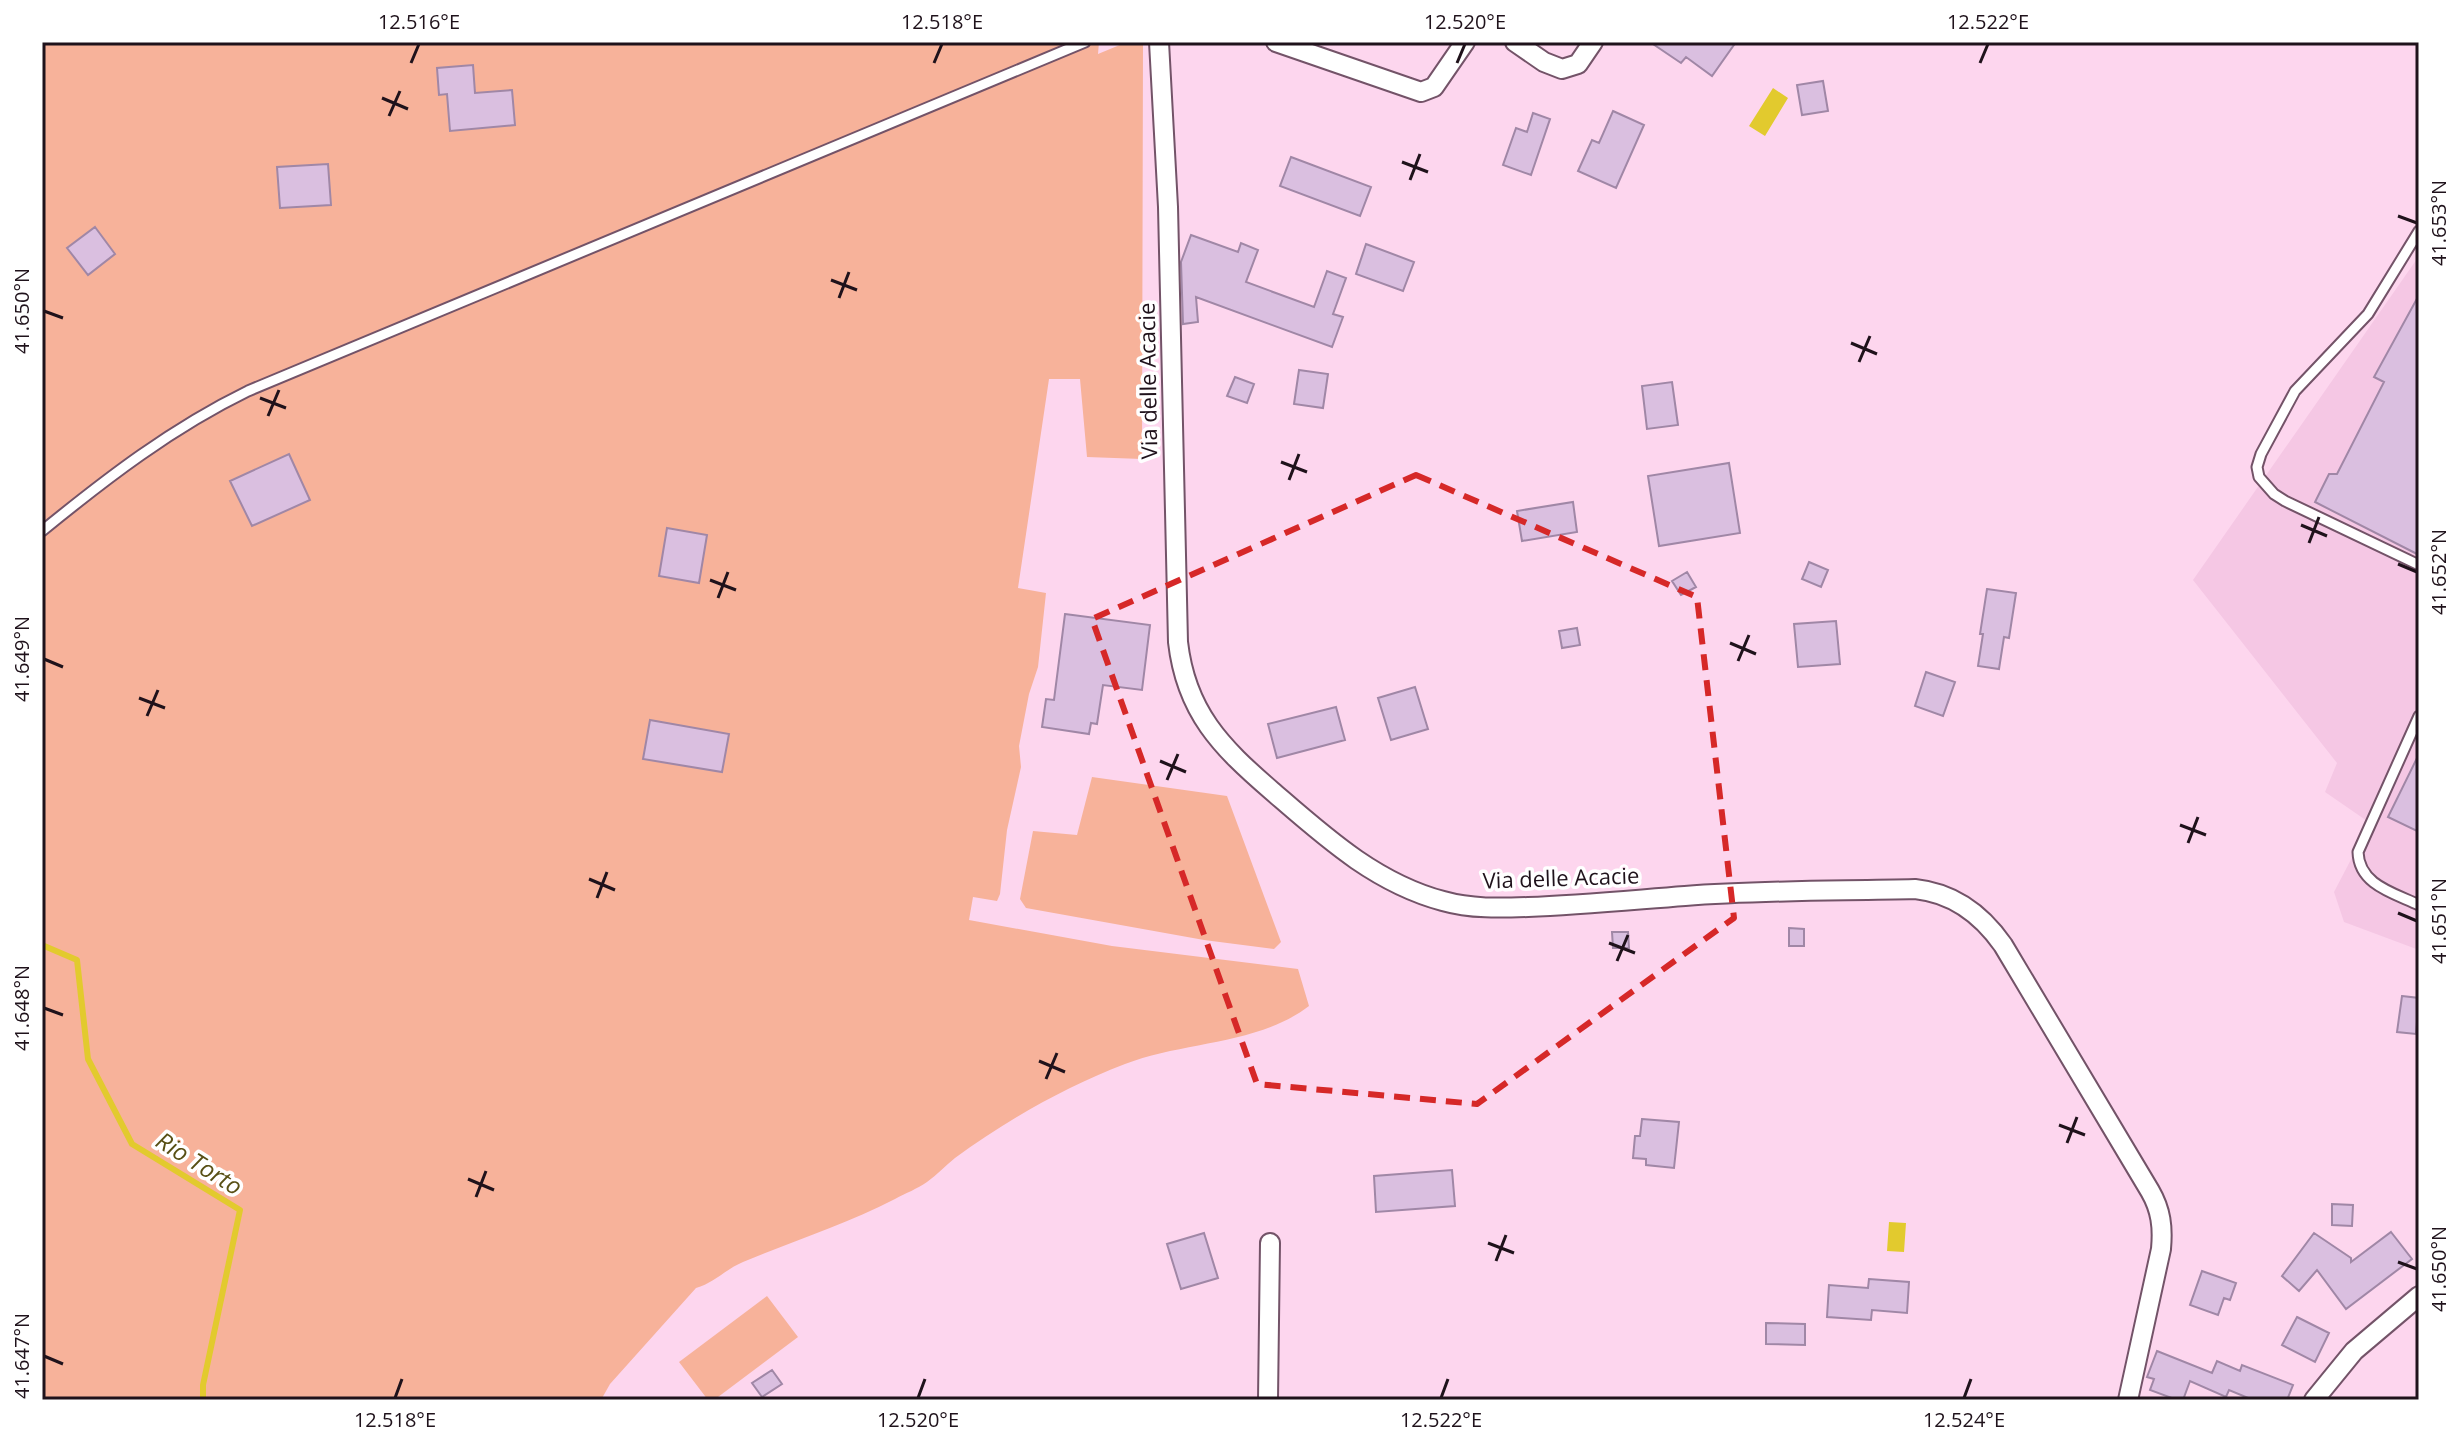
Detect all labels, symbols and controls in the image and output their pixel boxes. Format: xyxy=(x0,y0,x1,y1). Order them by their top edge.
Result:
text: 12.516°E xyxy=(378,8,460,35)
text: 12.518°E xyxy=(901,8,983,35)
text: 12.520°E xyxy=(1424,8,1506,35)
text: 12.522°E xyxy=(1947,8,2029,35)
text: 41.653°N xyxy=(2425,180,2452,266)
text: 41.650°N xyxy=(8,268,35,354)
street label: Via delle Acacie xyxy=(1131,302,1163,460)
text: 41.652°N xyxy=(2425,529,2452,615)
text: 41.649°N xyxy=(8,616,35,702)
street label: Via delle Acacie xyxy=(1482,859,1640,895)
text: 41.651°N xyxy=(2425,878,2452,964)
text: 41.648°N xyxy=(8,965,35,1051)
water label: Rio Torto xyxy=(150,1123,249,1202)
text: 41.650°N xyxy=(2425,1226,2452,1312)
text: 41.647°N xyxy=(8,1313,35,1399)
text: 12.518°E xyxy=(354,1406,436,1433)
text: 12.520°E xyxy=(877,1406,959,1433)
text: 12.522°E xyxy=(1400,1406,1482,1433)
text: 12.524°E xyxy=(1923,1406,2005,1433)

